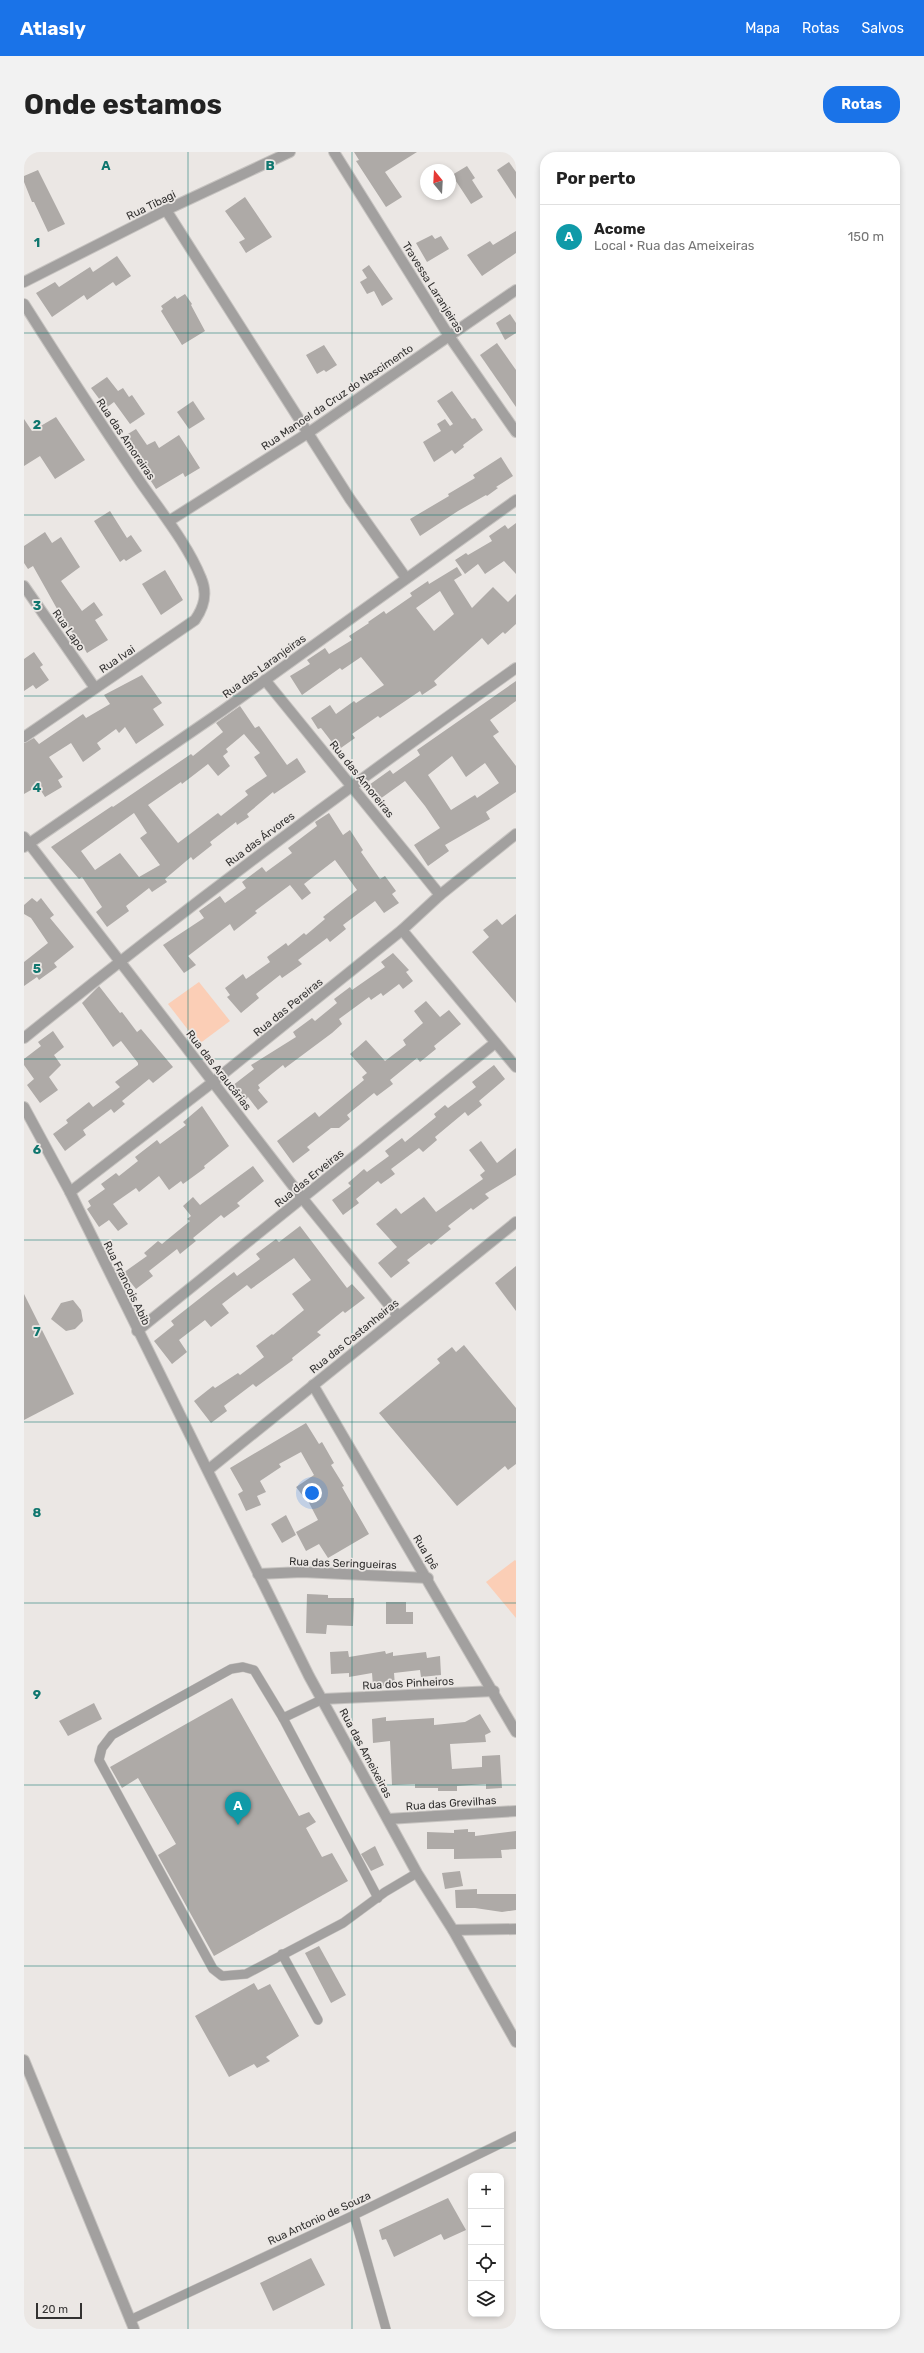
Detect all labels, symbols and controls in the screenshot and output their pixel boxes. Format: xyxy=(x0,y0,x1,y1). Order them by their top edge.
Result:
text: Atlasly xyxy=(20,17,86,40)
text: Mapa xyxy=(745,20,780,37)
text: Rotas xyxy=(802,20,839,37)
text: Salvos xyxy=(861,20,904,37)
button: Rotas xyxy=(823,86,900,123)
text: Onde estamos xyxy=(24,88,222,121)
text: A xyxy=(101,158,111,173)
text: B xyxy=(265,158,275,173)
north arrow xyxy=(420,164,456,200)
text: Por perto xyxy=(556,168,636,188)
street label: Rua Tibagi xyxy=(124,188,178,223)
text: Acome xyxy=(594,220,645,238)
text: A xyxy=(564,229,574,244)
text: 150 m xyxy=(848,229,884,244)
text: 1 xyxy=(34,235,40,250)
text: Local · Rua das Ameixeiras xyxy=(594,238,754,253)
street label: Travessa Laranjeiras xyxy=(399,240,466,335)
street label: Rua Manoel da Cruz do Nascimento xyxy=(259,342,416,453)
street label: Rua das Amoreiras xyxy=(94,396,158,483)
text: 2 xyxy=(33,417,41,432)
text: 3 xyxy=(33,598,42,613)
street label: Rua Lapo xyxy=(50,607,88,654)
street label: Rua das Laranjeiras xyxy=(220,632,309,701)
street label: Rua Ivai xyxy=(97,643,138,676)
street label: Rua das Amoreiras xyxy=(327,738,397,821)
text: 4 xyxy=(33,780,42,795)
street label: Rua das Árvores xyxy=(223,809,298,870)
text: 5 xyxy=(33,961,41,976)
street label: Rua das Pereiras xyxy=(251,975,326,1039)
street label: Rua das Araucárias xyxy=(183,1028,254,1113)
text: 6 xyxy=(33,1142,42,1157)
street label: Rua das Erveiras xyxy=(272,1146,347,1210)
street label: Rua Francois Abib xyxy=(101,1239,153,1327)
street label: Rua das Castanheiras xyxy=(307,1296,402,1376)
text: 7 xyxy=(33,1324,41,1339)
your location xyxy=(302,1483,322,1503)
text: 8 xyxy=(33,1505,42,1520)
street label: Rua Ipê xyxy=(410,1532,441,1572)
street label: Rua das Seringueiras xyxy=(289,1555,397,1572)
street label: Rua dos Pinheiros xyxy=(362,1675,455,1692)
text: 9 xyxy=(33,1687,41,1702)
street label: Rua das Ameixeiras xyxy=(336,1706,395,1801)
pin: A xyxy=(225,1792,251,1825)
street label: Rua das Grevilhas xyxy=(405,1794,497,1813)
map controls xyxy=(468,2173,504,2317)
button: + xyxy=(468,2173,504,2209)
street label: Rua Antonio de Souza xyxy=(266,2189,373,2248)
button: − xyxy=(468,2209,504,2245)
button: locate xyxy=(468,2245,504,2281)
button: layers xyxy=(468,2281,504,2317)
scale bar xyxy=(36,2301,82,2320)
text: 20 m xyxy=(42,2303,68,2316)

